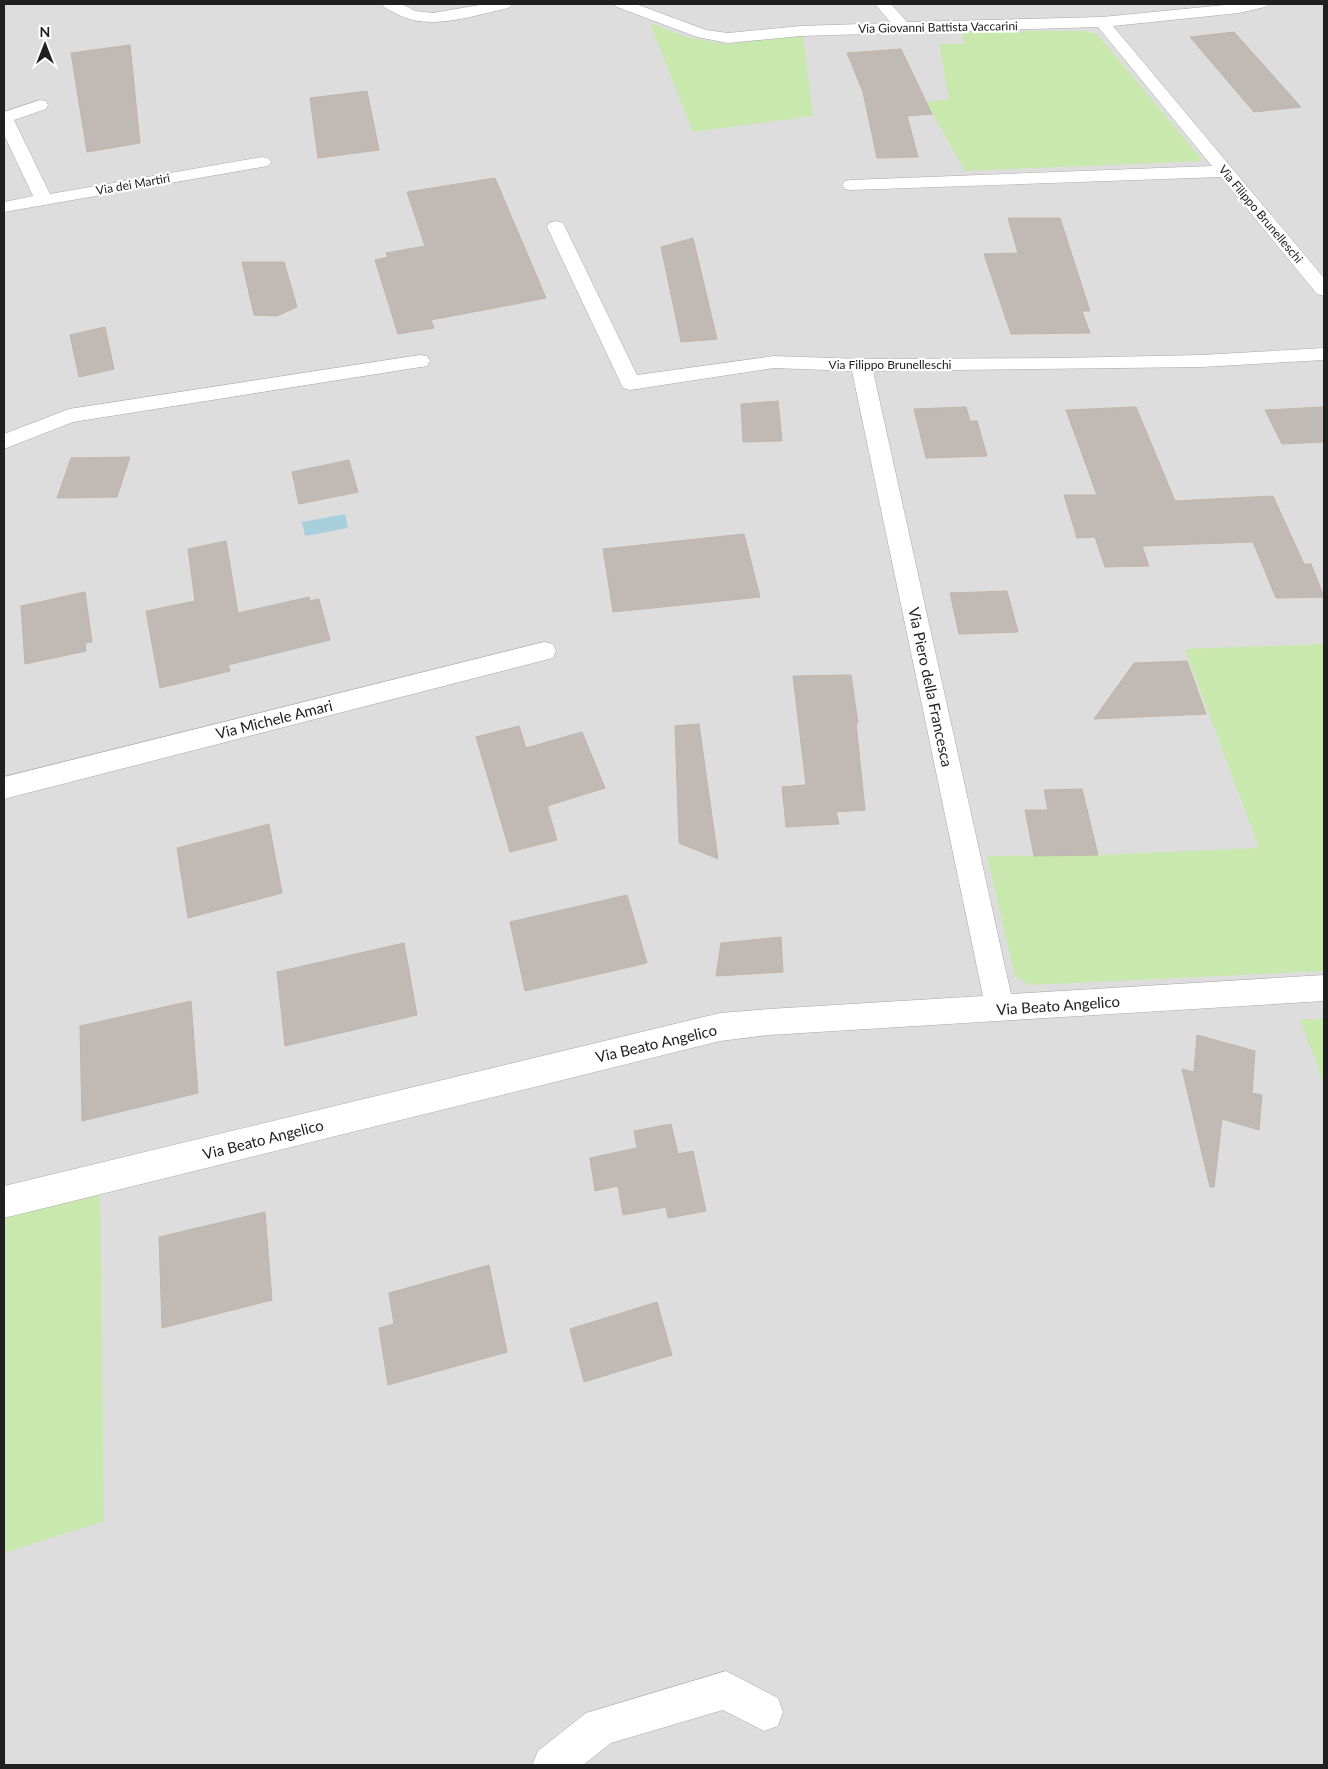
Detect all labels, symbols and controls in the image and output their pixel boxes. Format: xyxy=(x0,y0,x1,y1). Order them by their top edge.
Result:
street label: Via Giovanni Battista Vaccarini xyxy=(858,18,1018,36)
north arrow xyxy=(20,20,70,70)
text: N xyxy=(40,23,50,40)
street label: Via Filippo Brunelleschi xyxy=(1216,162,1306,266)
street label: Via dei Martiri xyxy=(95,170,171,198)
street label: Via Filippo Brunelleschi xyxy=(829,357,952,372)
street label: Via Piero della Francesca xyxy=(905,606,957,768)
street label: Via Michele Amari xyxy=(214,696,334,742)
street label: Via Beato Angelico xyxy=(996,992,1120,1018)
street label: Via Beato Angelico xyxy=(594,1020,718,1066)
street label: Via Beato Angelico xyxy=(201,1115,325,1163)

